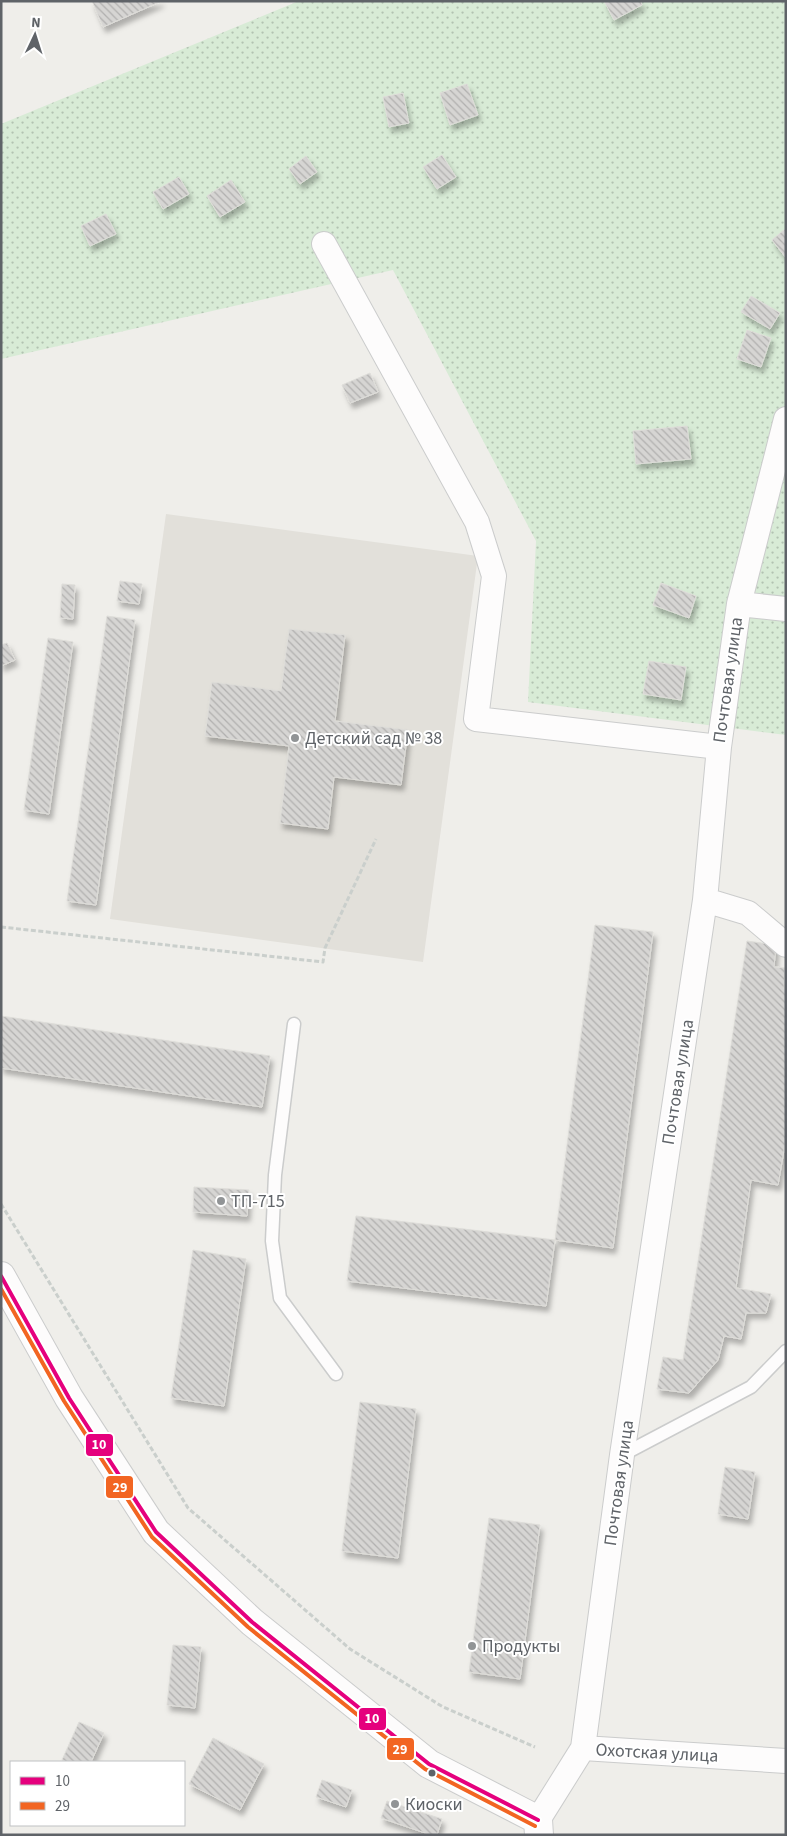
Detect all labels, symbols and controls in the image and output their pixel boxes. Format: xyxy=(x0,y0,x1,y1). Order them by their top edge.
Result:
north arrow xyxy=(10,10,60,60)
text: N xyxy=(30,13,41,33)
street label: Почтовая улица xyxy=(707,616,749,744)
place label: Детский сад № 38 xyxy=(305,726,442,751)
marker: Детский сад № 38 xyxy=(289,732,301,744)
street label: Почтовая улица xyxy=(656,1017,700,1147)
place label: ТП-715 xyxy=(231,1189,285,1214)
marker: ТП-715 xyxy=(215,1195,227,1207)
street label: Почтовая улица xyxy=(598,1419,640,1547)
line badge: 10 xyxy=(85,1433,114,1457)
text: 10 xyxy=(92,1435,106,1455)
line badge: 29 xyxy=(105,1475,134,1499)
text: 29 xyxy=(113,1478,127,1498)
place label: Продукты xyxy=(482,1634,560,1659)
marker: Продукты xyxy=(466,1640,478,1652)
line badge: 10 xyxy=(358,1707,387,1731)
text: 10 xyxy=(365,1709,379,1729)
line badge: 29 xyxy=(386,1737,415,1761)
street label: Охотская улица xyxy=(595,1737,719,1769)
text: 29 xyxy=(393,1740,407,1760)
legend xyxy=(10,1761,185,1826)
unlabelled marker xyxy=(427,1768,437,1778)
text: 10 xyxy=(55,1771,70,1792)
place label: Киоски xyxy=(405,1792,463,1817)
text: 29 xyxy=(55,1796,70,1817)
marker: Киоски xyxy=(389,1798,401,1810)

